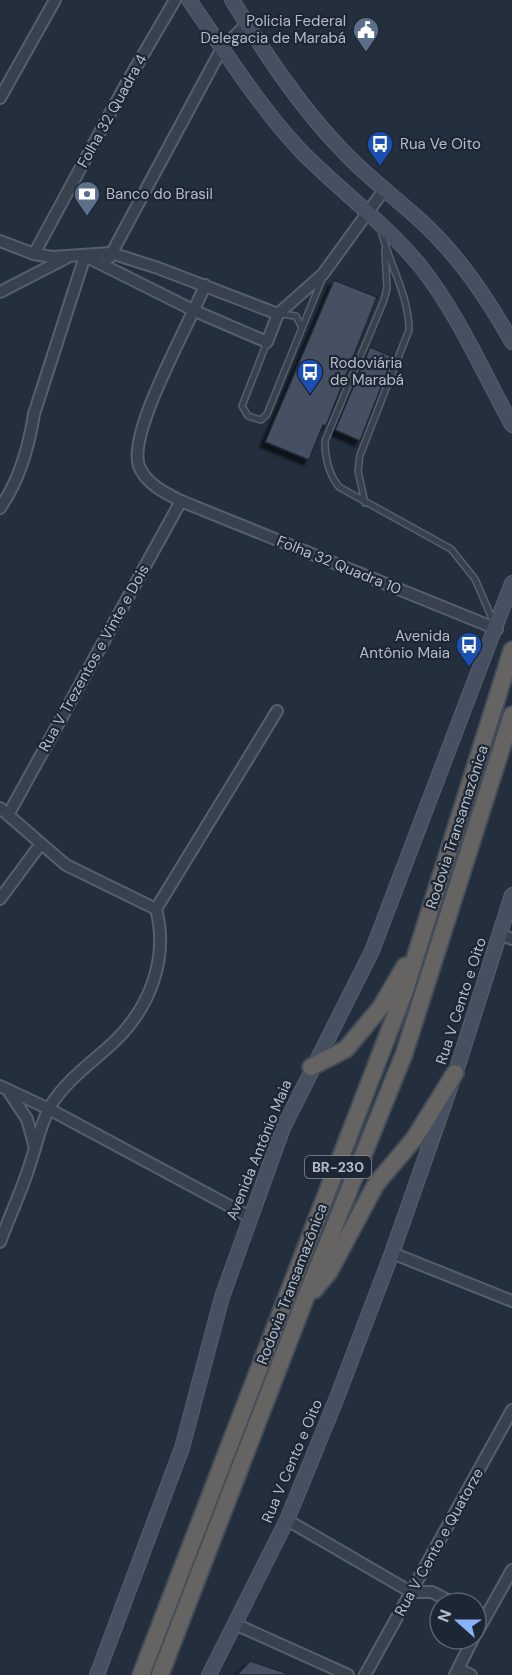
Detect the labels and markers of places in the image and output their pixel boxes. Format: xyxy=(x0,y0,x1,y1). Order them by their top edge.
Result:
place label: Policia Federal Delegacia de Marabá xyxy=(201,11,346,48)
public building icon: Policia Federal Delegacia de Marabá xyxy=(351,15,381,53)
bus stop icon: Rua Ve Oito xyxy=(365,129,395,167)
place label: Rua Ve Oito xyxy=(400,134,481,154)
bank icon: Banco do Brasil xyxy=(72,179,102,217)
place label: Banco do Brasil xyxy=(106,184,213,204)
place label: Rodoviária de Marabá xyxy=(330,353,404,390)
bus stop icon: Rodoviária de Marabá xyxy=(295,357,325,395)
place label: Avenida Antônio Maia xyxy=(359,626,450,663)
bus stop icon: Avenida Antônio Maia xyxy=(454,630,484,668)

